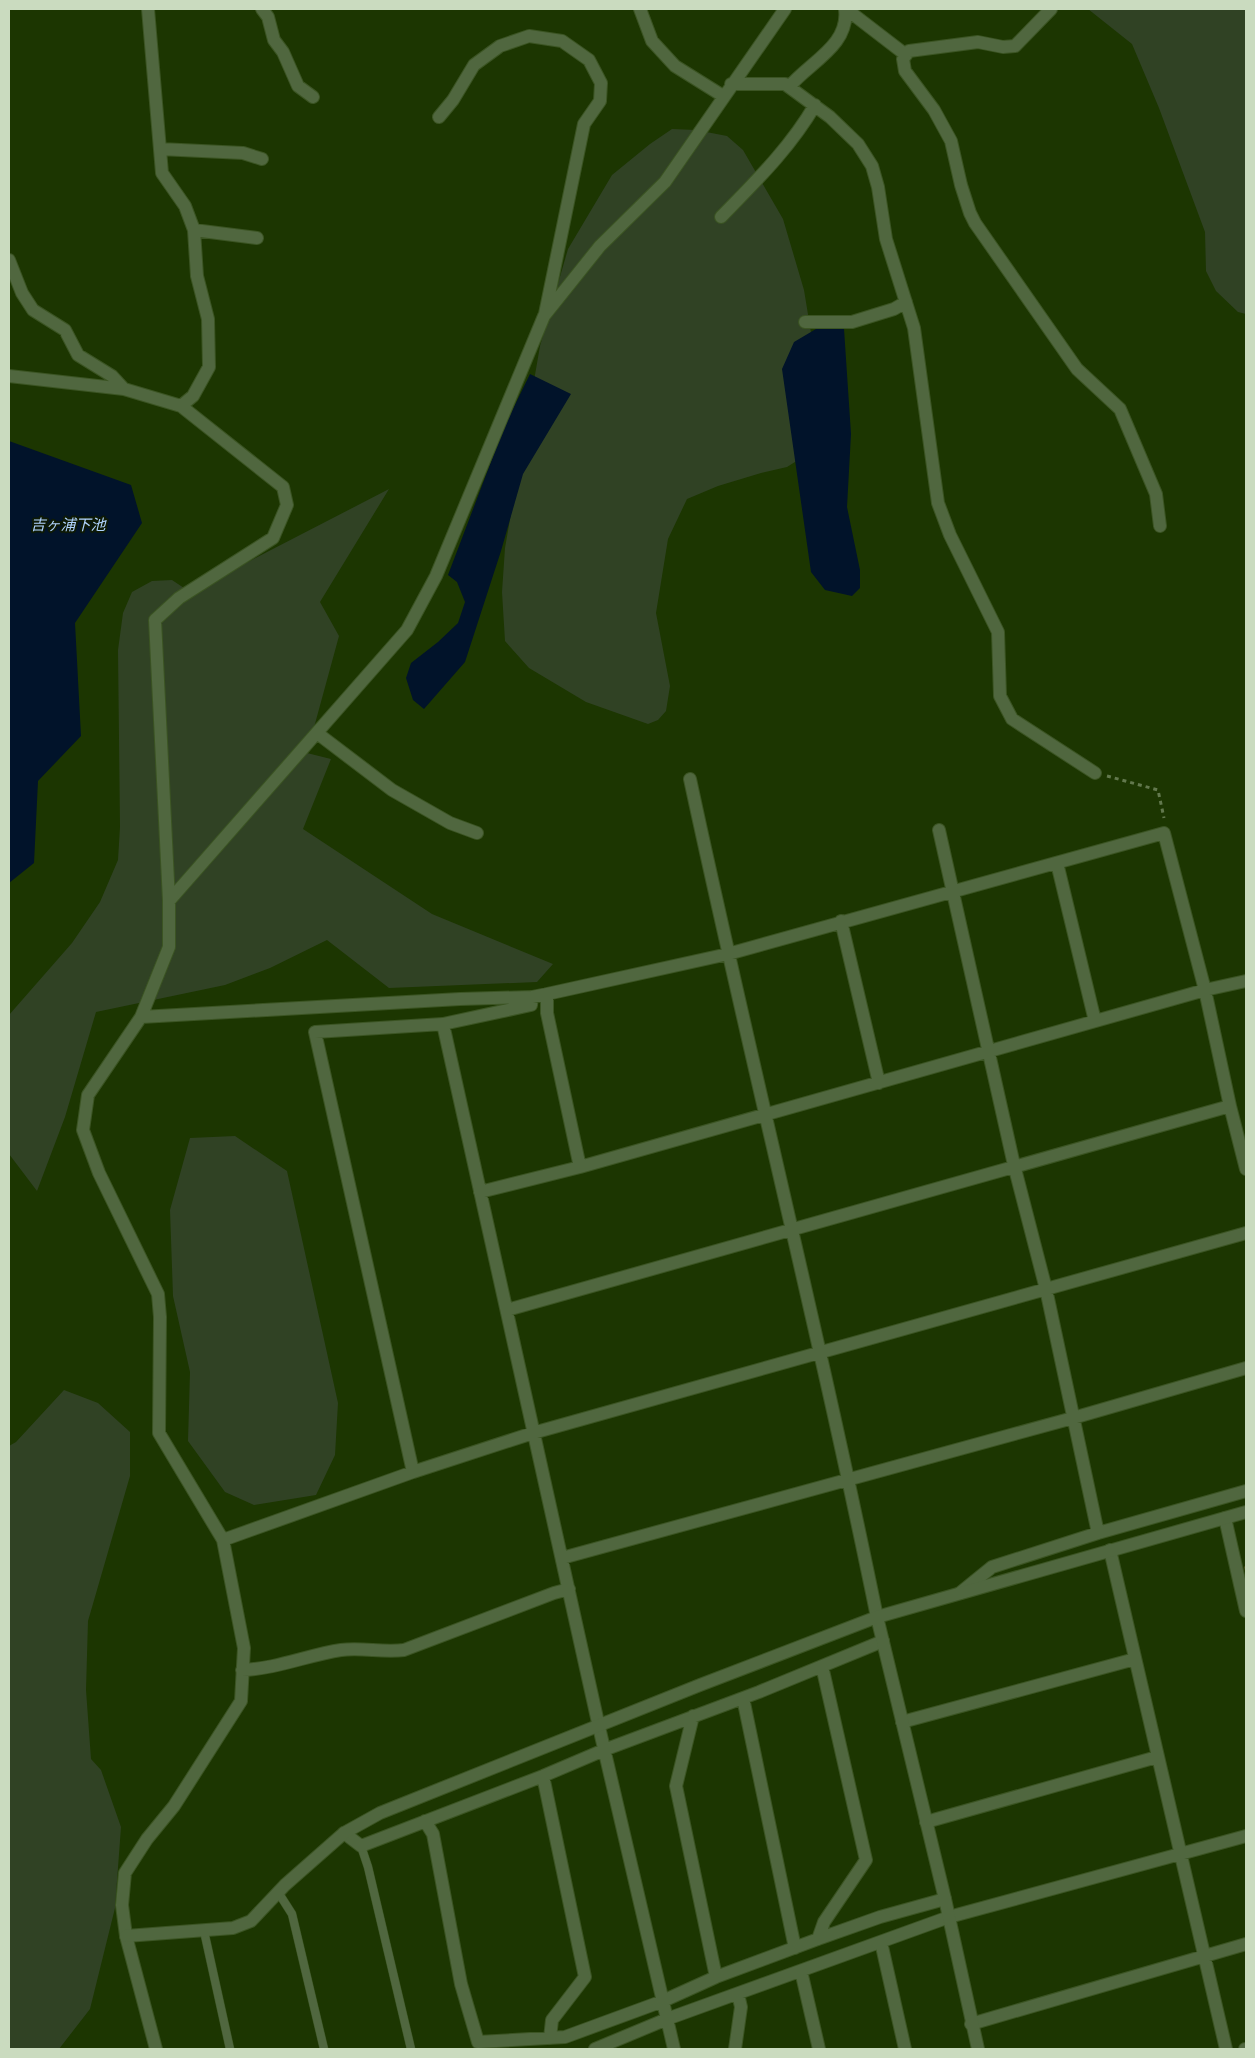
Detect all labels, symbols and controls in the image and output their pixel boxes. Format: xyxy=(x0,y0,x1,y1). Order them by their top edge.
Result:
water label: 吉ヶ浦下池 xyxy=(30,515,107,534)

